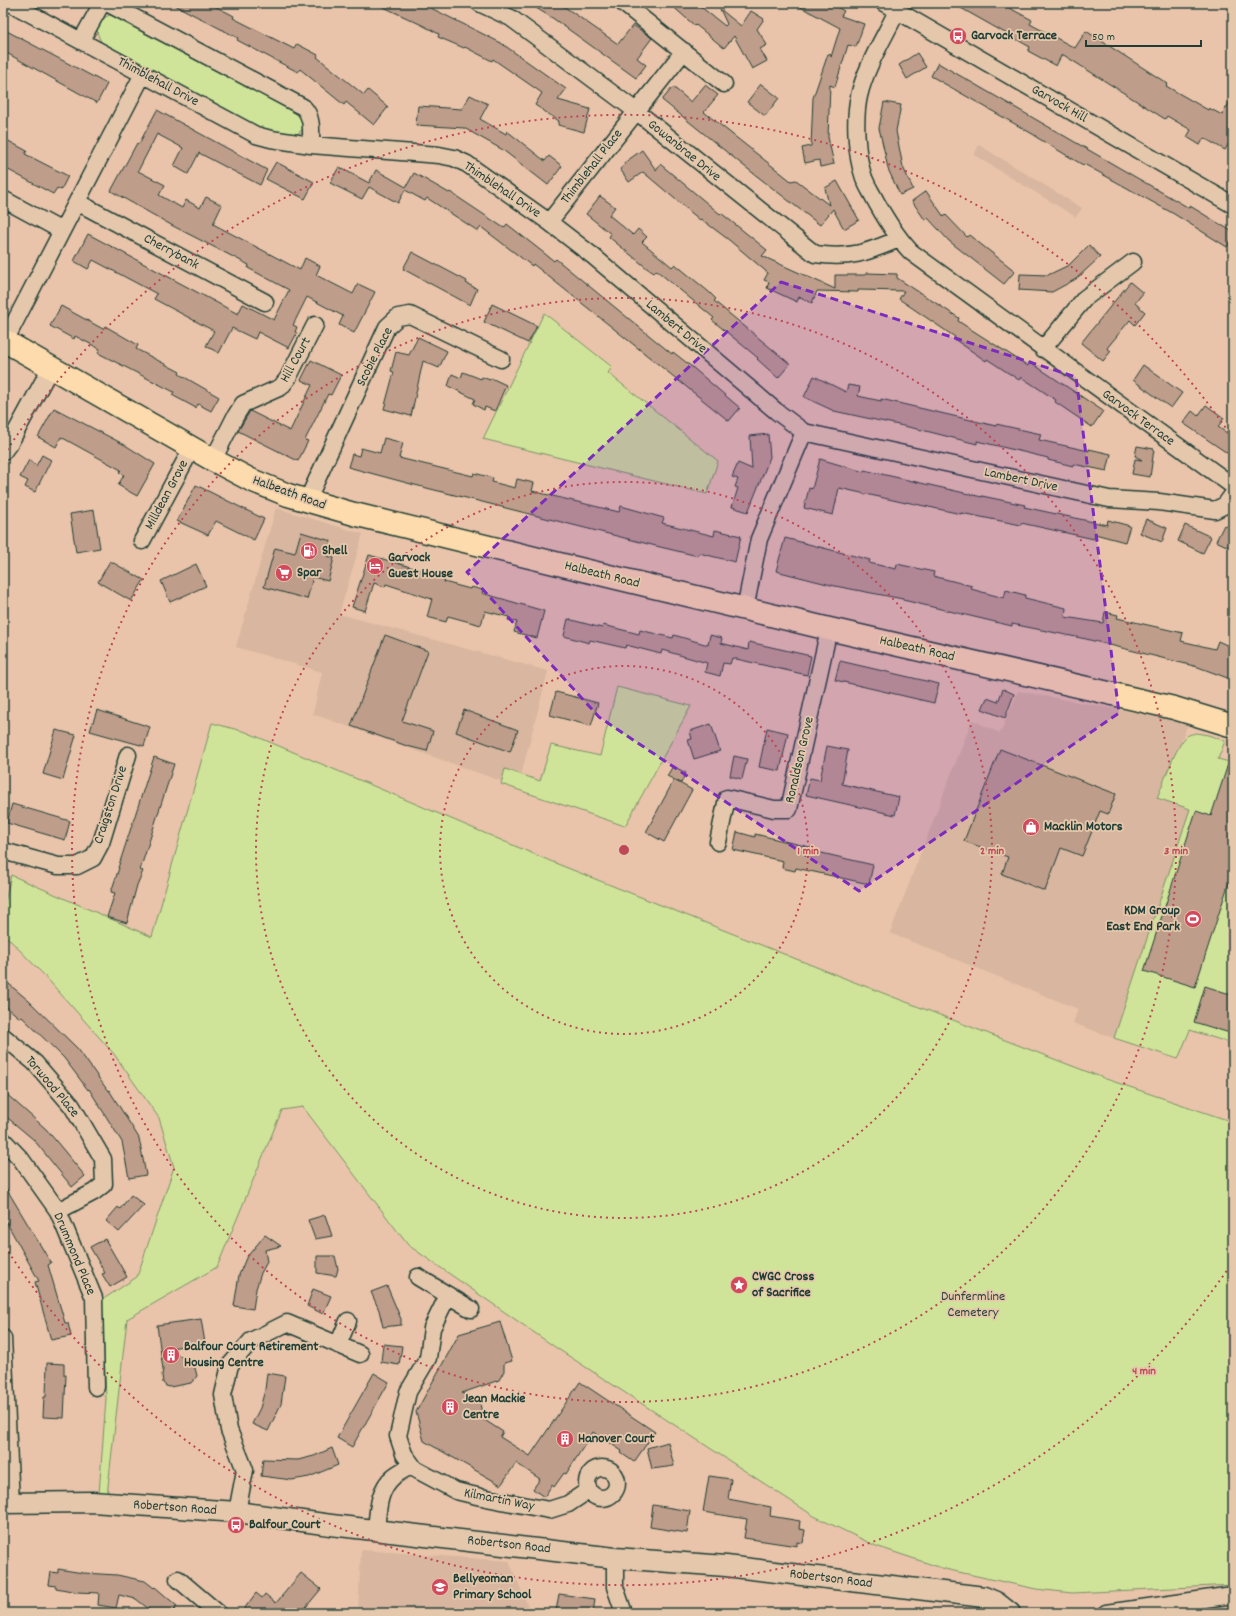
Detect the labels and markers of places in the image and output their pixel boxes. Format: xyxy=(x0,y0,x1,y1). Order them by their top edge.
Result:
bus stop icon: Garvock Terrace xyxy=(948,26,968,46)
place label: Garvock Terrace xyxy=(971,26,1057,46)
fuel station icon: Shell xyxy=(299,541,319,561)
place label: Shell xyxy=(322,541,348,561)
place label: Garvock Guest House xyxy=(388,548,453,584)
hotel icon: Garvock Guest House xyxy=(365,556,385,576)
supermarket icon: Spar xyxy=(274,563,294,583)
place label: Spar xyxy=(297,563,322,583)
shop icon: Macklin Motors xyxy=(1021,817,1041,837)
place label: Macklin Motors xyxy=(1044,817,1123,837)
centre of rings xyxy=(617,843,631,857)
place label: KDM Group East End Park xyxy=(1106,901,1181,937)
sports icon: KDM Group East End Park xyxy=(1183,909,1203,929)
place label: CWGC Cross of Sacrifice xyxy=(752,1267,814,1303)
place icon: CWGC Cross of Sacrifice xyxy=(729,1275,749,1295)
place label: Balfour Court Retirement Housing Centre xyxy=(184,1337,319,1373)
building icon: Balfour Court Retirement Housing Centre xyxy=(161,1345,181,1365)
place label: Jean Mackie Centre xyxy=(463,1389,525,1425)
building icon: Jean Mackie Centre xyxy=(440,1397,460,1417)
building icon: Hanover Court xyxy=(555,1429,575,1449)
place label: Hanover Court xyxy=(578,1429,655,1449)
bus stop icon: Balfour Court xyxy=(226,1515,246,1535)
place label: Balfour Court xyxy=(249,1515,321,1535)
place label: Bellyeoman Primary School xyxy=(453,1569,532,1605)
school or university icon: Bellyeoman Primary School xyxy=(430,1577,450,1597)

